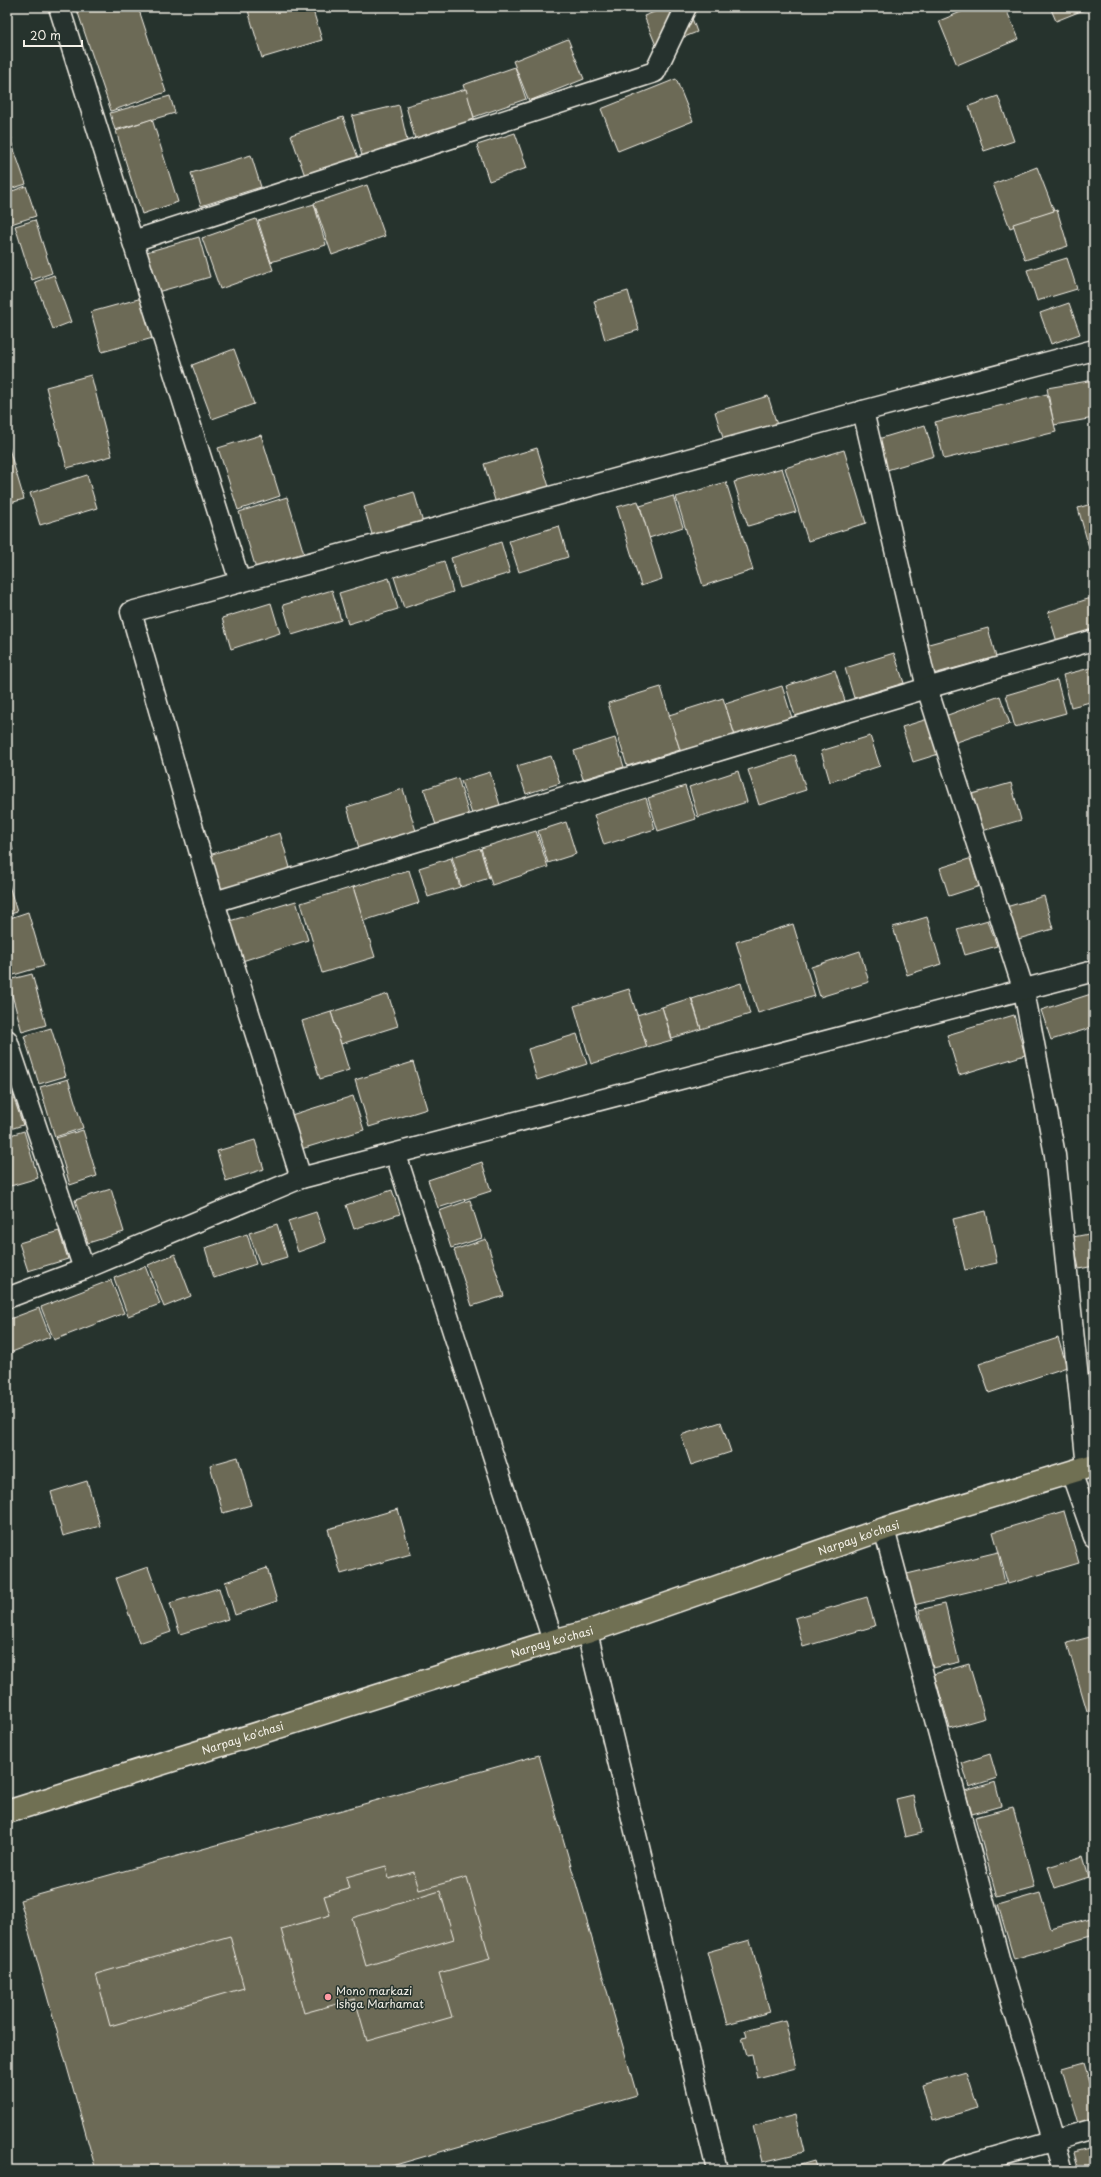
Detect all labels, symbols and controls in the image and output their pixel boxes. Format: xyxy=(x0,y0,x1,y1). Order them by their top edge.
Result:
scale bar xyxy=(24,22,82,48)
text: 20 m xyxy=(30,26,61,44)
street label: Narpay ko'chasi xyxy=(816,1516,902,1559)
street label: Narpay ko'chasi xyxy=(509,1621,596,1662)
street label: Narpay ko'chasi xyxy=(199,1717,286,1759)
place label: Mono markazi Ishga Marhamat xyxy=(336,1982,424,2012)
marker: Mono markazi Ishga Marhamat xyxy=(323,1992,333,2002)

